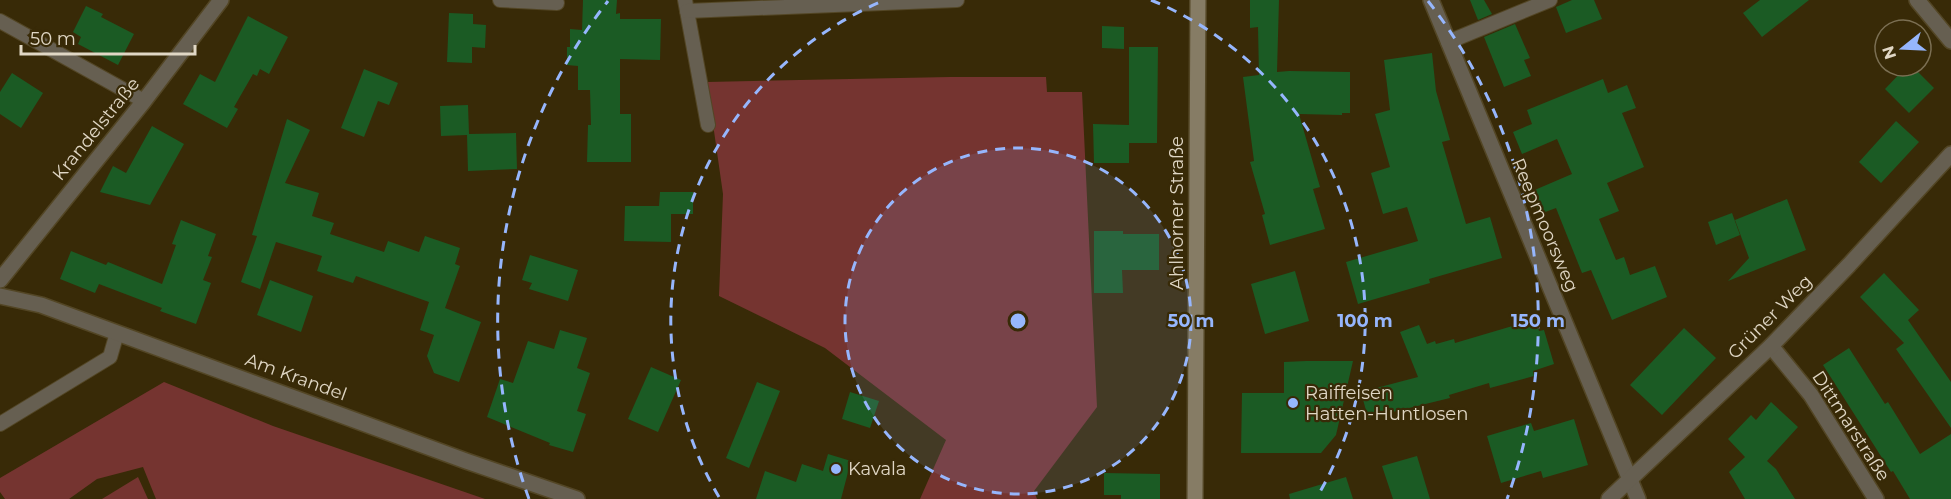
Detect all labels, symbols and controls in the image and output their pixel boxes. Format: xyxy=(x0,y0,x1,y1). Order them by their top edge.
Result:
scale bar xyxy=(21,18,195,56)
north arrow xyxy=(1873,18,1933,78)
text: 50 m xyxy=(30,28,76,50)
text: N xyxy=(1878,43,1900,62)
street label: Krandelstraße xyxy=(48,73,144,185)
street label: Ahlhorner Straße xyxy=(1166,136,1188,290)
street label: Reepmoorsweg xyxy=(1507,155,1583,295)
street label: Grüner Weg xyxy=(1723,270,1817,364)
text: 50 m xyxy=(1168,310,1214,332)
text: 100 m xyxy=(1337,310,1393,332)
text: 150 m xyxy=(1511,310,1565,332)
centre of rings xyxy=(1008,311,1028,331)
street label: Am Krandel xyxy=(242,348,350,406)
street label: Dittmarstraße xyxy=(1807,367,1895,485)
place label: Raiffeisen Hatten-Huntlosen xyxy=(1305,382,1468,425)
marker: Raiffeisen Hatten-Huntlosen xyxy=(1286,396,1300,410)
place label: Kavala xyxy=(848,458,906,480)
marker: Kavala xyxy=(829,462,843,476)

